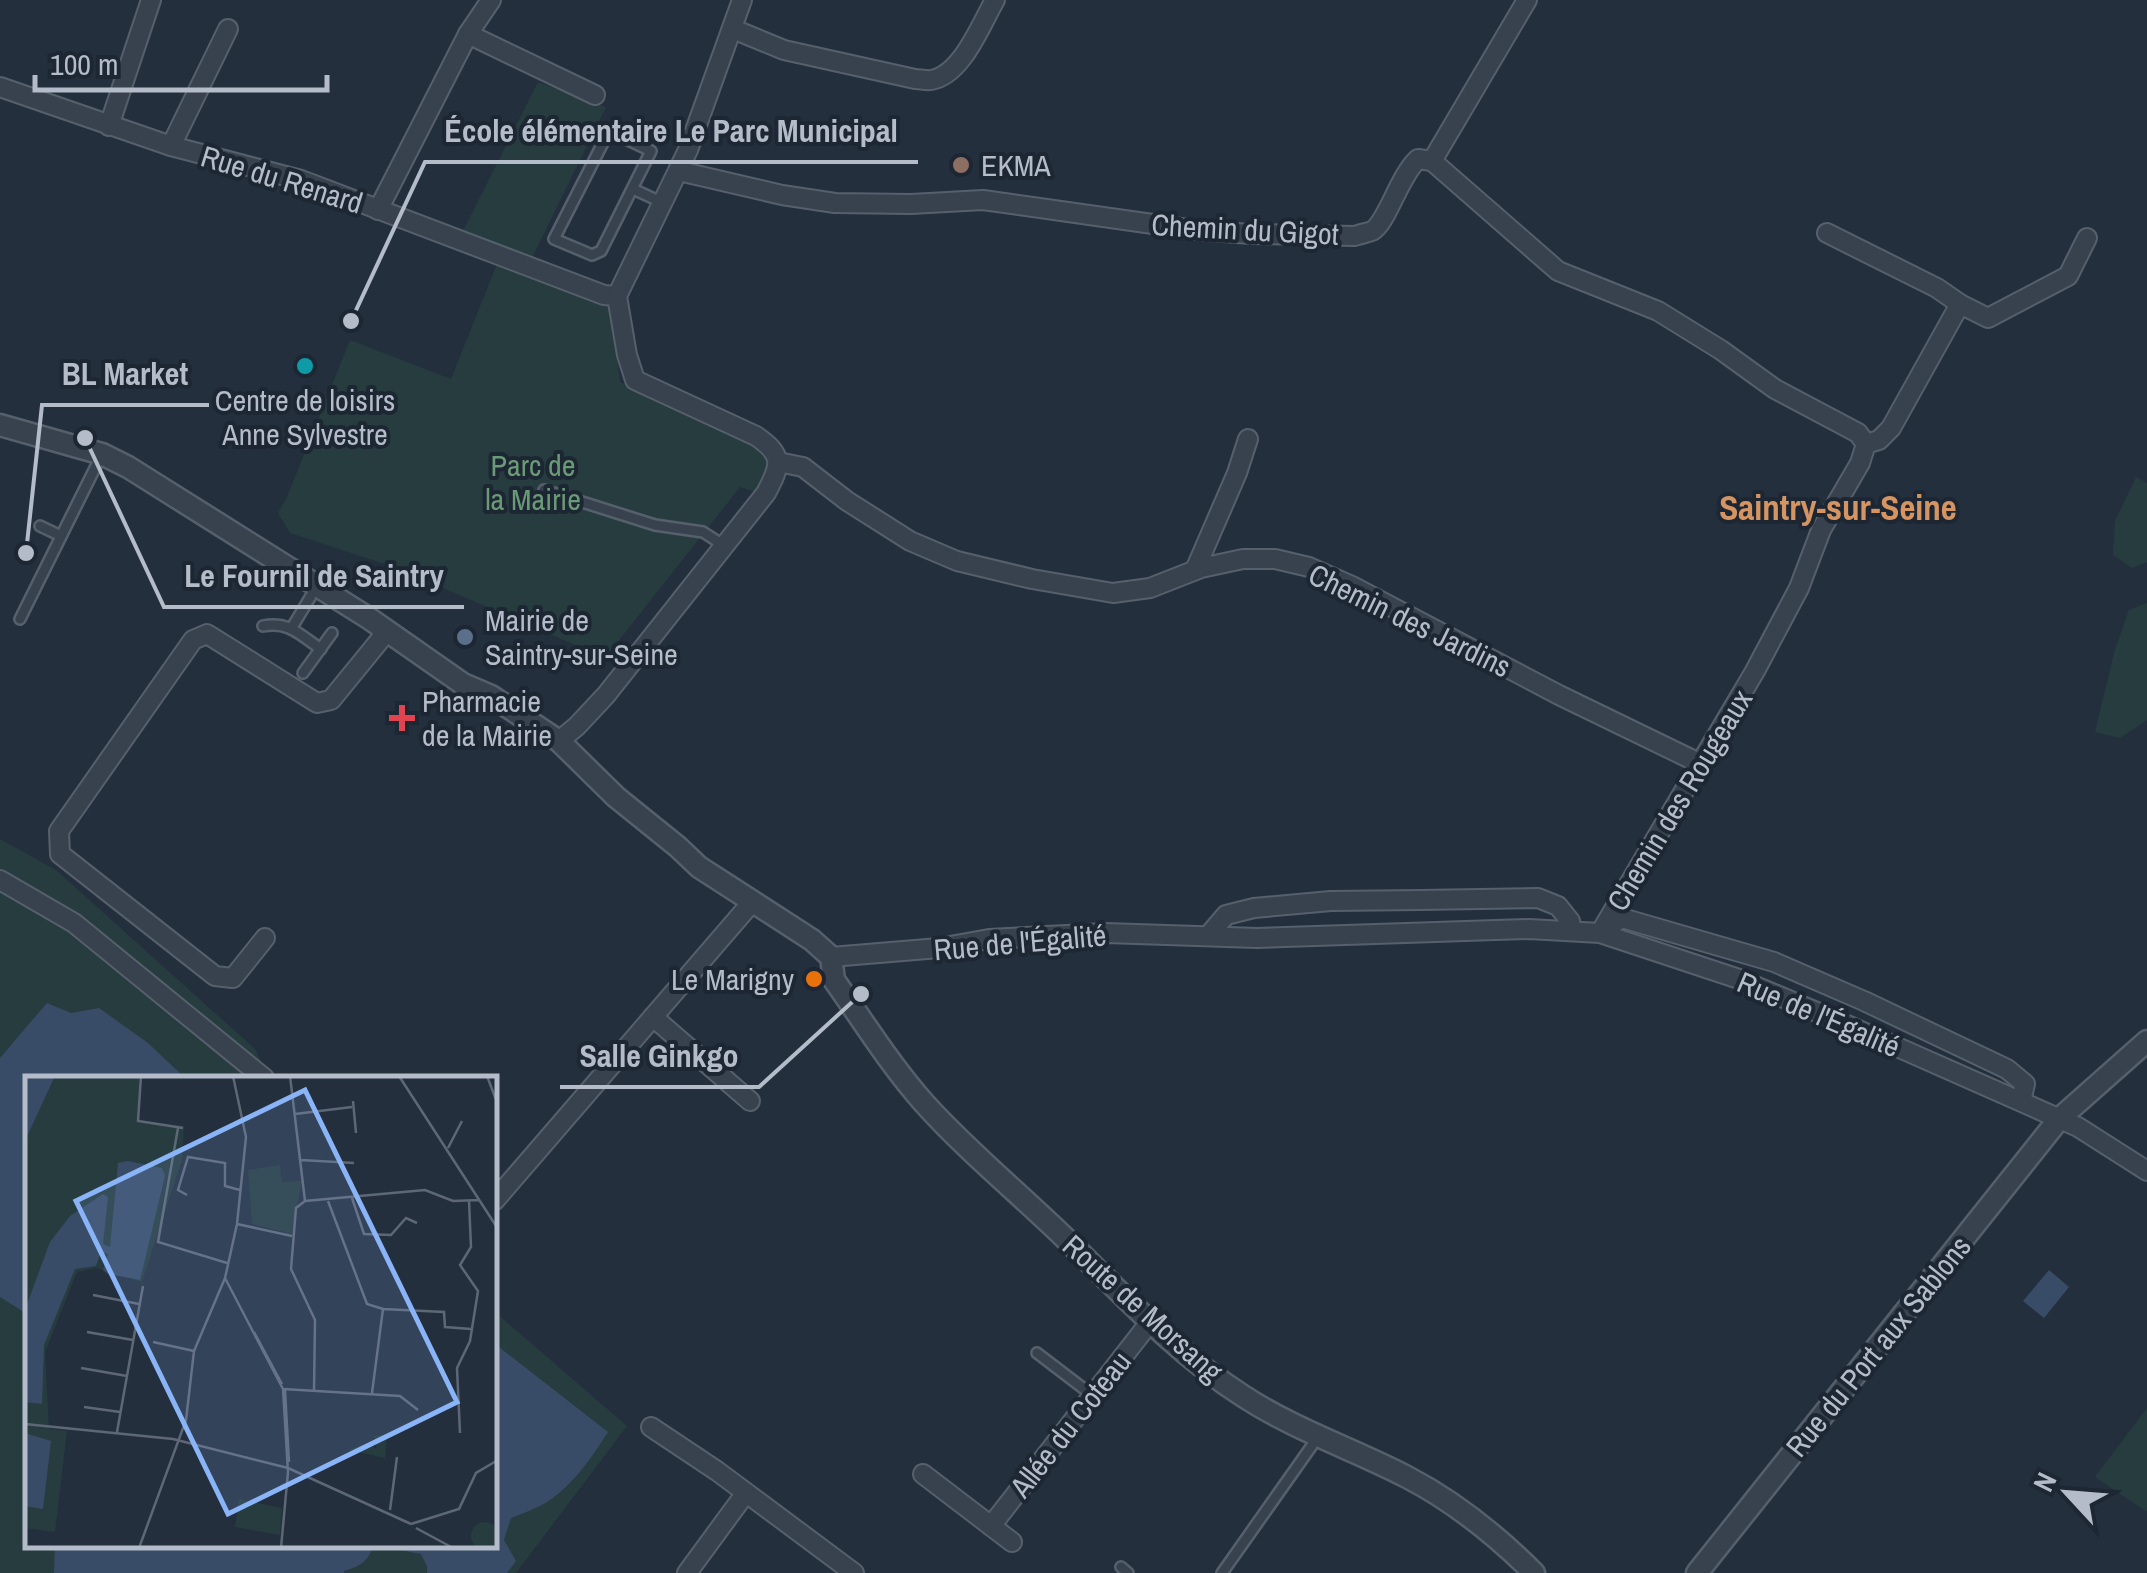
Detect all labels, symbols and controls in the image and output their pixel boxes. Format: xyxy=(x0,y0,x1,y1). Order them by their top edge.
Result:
scale bar xyxy=(35,30,328,92)
text: 100 m xyxy=(50,44,118,84)
callout: École élémentaire Le Parc Municipal xyxy=(425,100,918,162)
text: École élémentaire Le Parc Municipal xyxy=(444,109,898,152)
street label: Rue du Renard xyxy=(196,135,368,223)
place label: EKMA xyxy=(981,145,1051,185)
marker: EKMA xyxy=(950,154,972,176)
street label: Chemin du Gigot xyxy=(1150,204,1340,254)
callout: BL Market xyxy=(42,343,209,405)
text: BL Market xyxy=(62,352,188,395)
marker: Centre de loisirs Anne Sylvestre xyxy=(294,355,316,377)
place label: Centre de loisirs Anne Sylvestre xyxy=(215,380,395,454)
park label: Parc de la Mairie xyxy=(485,445,581,519)
district label: Saintry-sur-Seine xyxy=(1719,484,1957,531)
callout: Le Fournil de Saintry xyxy=(164,545,464,607)
text: Le Fournil de Saintry xyxy=(184,554,444,597)
street label: Chemin des Jardins xyxy=(1302,554,1518,686)
place label: Mairie de Saintry-sur-Seine xyxy=(485,600,678,674)
marker: Mairie de Saintry-sur-Seine xyxy=(454,626,476,648)
place label: Pharmacie de la Mairie xyxy=(422,681,552,755)
street label: Chemin des Rougeaux xyxy=(1597,681,1761,918)
marker: Pharmacie de la Mairie xyxy=(391,707,413,729)
street label: Rue de l'Égalité xyxy=(932,915,1108,969)
place label: Le Marigny xyxy=(671,959,795,999)
street label: Rue de l'Égalité xyxy=(1732,962,1906,1066)
marker: Le Marigny xyxy=(803,968,825,990)
callout: Salle Ginkgo xyxy=(560,1025,759,1087)
text: Salle Ginkgo xyxy=(580,1034,738,1077)
inset map xyxy=(25,1076,498,1548)
street label: Route de Morsang xyxy=(1054,1225,1232,1391)
street label: Rue du Port aux Sablons xyxy=(1776,1227,1980,1465)
street label: Allée du Coteau xyxy=(1000,1343,1140,1506)
north arrow xyxy=(2017,1443,2117,1543)
text: N xyxy=(2024,1466,2065,1498)

